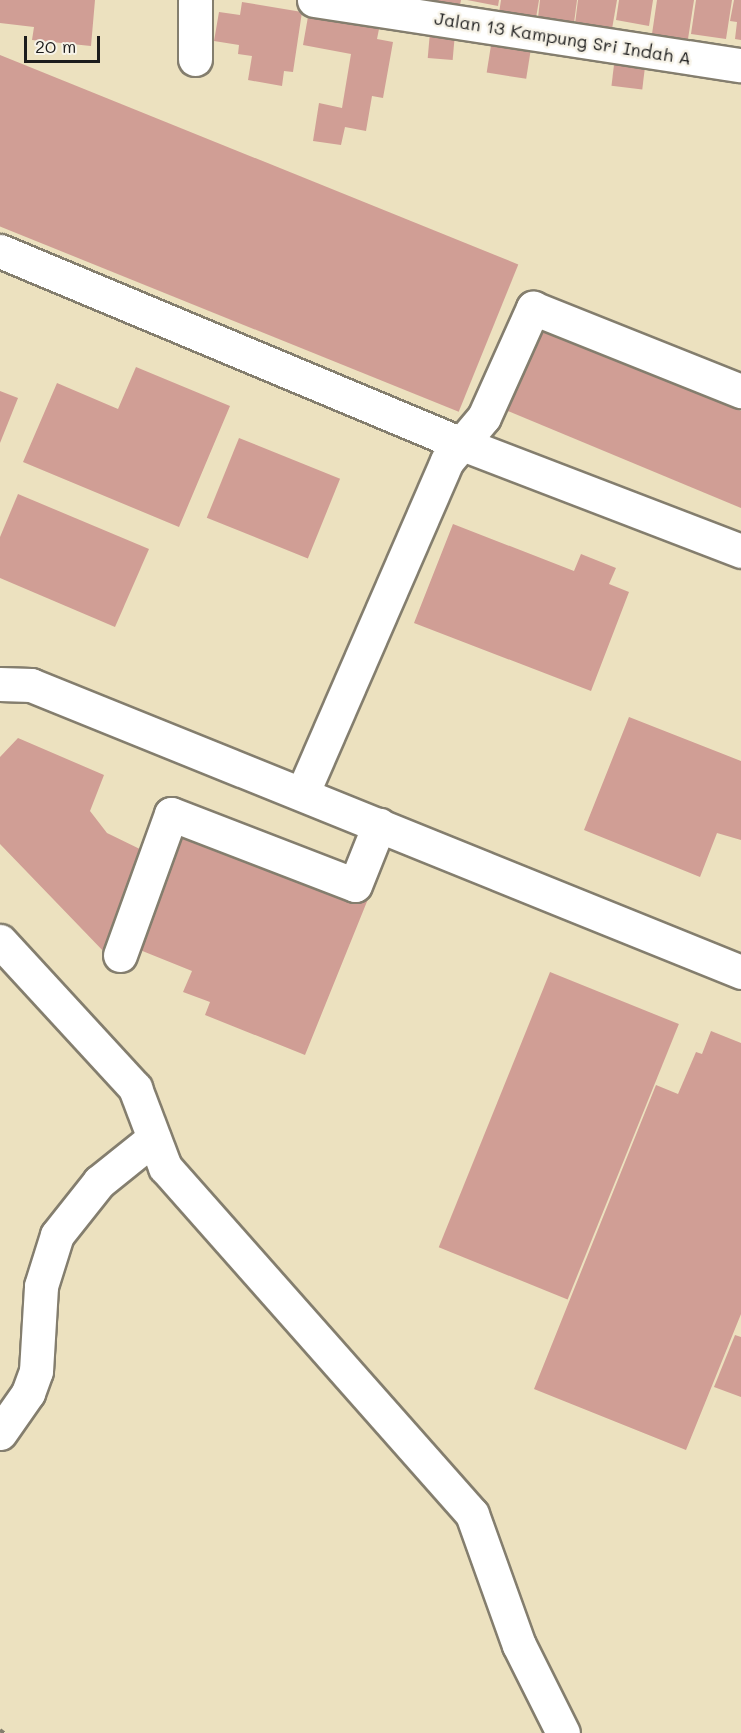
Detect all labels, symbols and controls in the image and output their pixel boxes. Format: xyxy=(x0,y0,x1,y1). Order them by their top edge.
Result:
street label: Jalan 13 Kampung Sri Indah A xyxy=(433,7,693,69)
scale bar xyxy=(27,24,104,62)
text: 20 m xyxy=(35,34,76,58)

